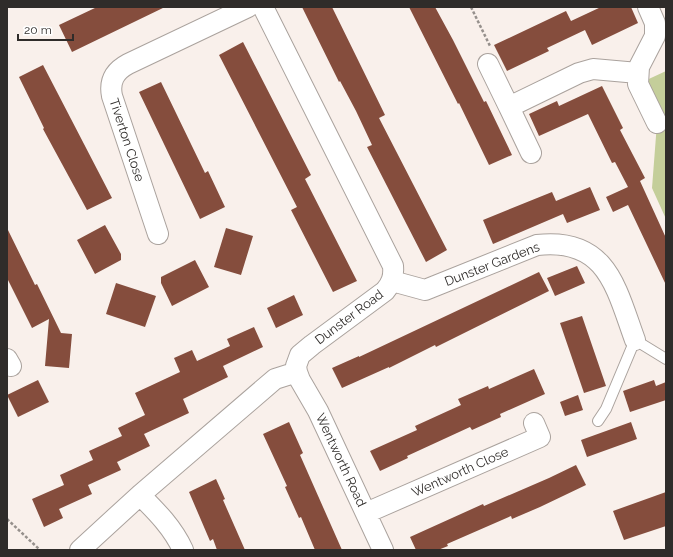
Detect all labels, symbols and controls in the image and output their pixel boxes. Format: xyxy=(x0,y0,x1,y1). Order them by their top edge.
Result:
scale bar xyxy=(18,16,73,42)
text: 20 m xyxy=(24,23,52,37)
street label: Tiverton Close xyxy=(106,96,148,184)
street label: Dunster Gardens xyxy=(442,239,542,289)
street label: Dunster Road xyxy=(312,286,386,348)
street label: Wentworth Road xyxy=(313,411,369,509)
street label: Wentworth Close xyxy=(409,444,511,500)

